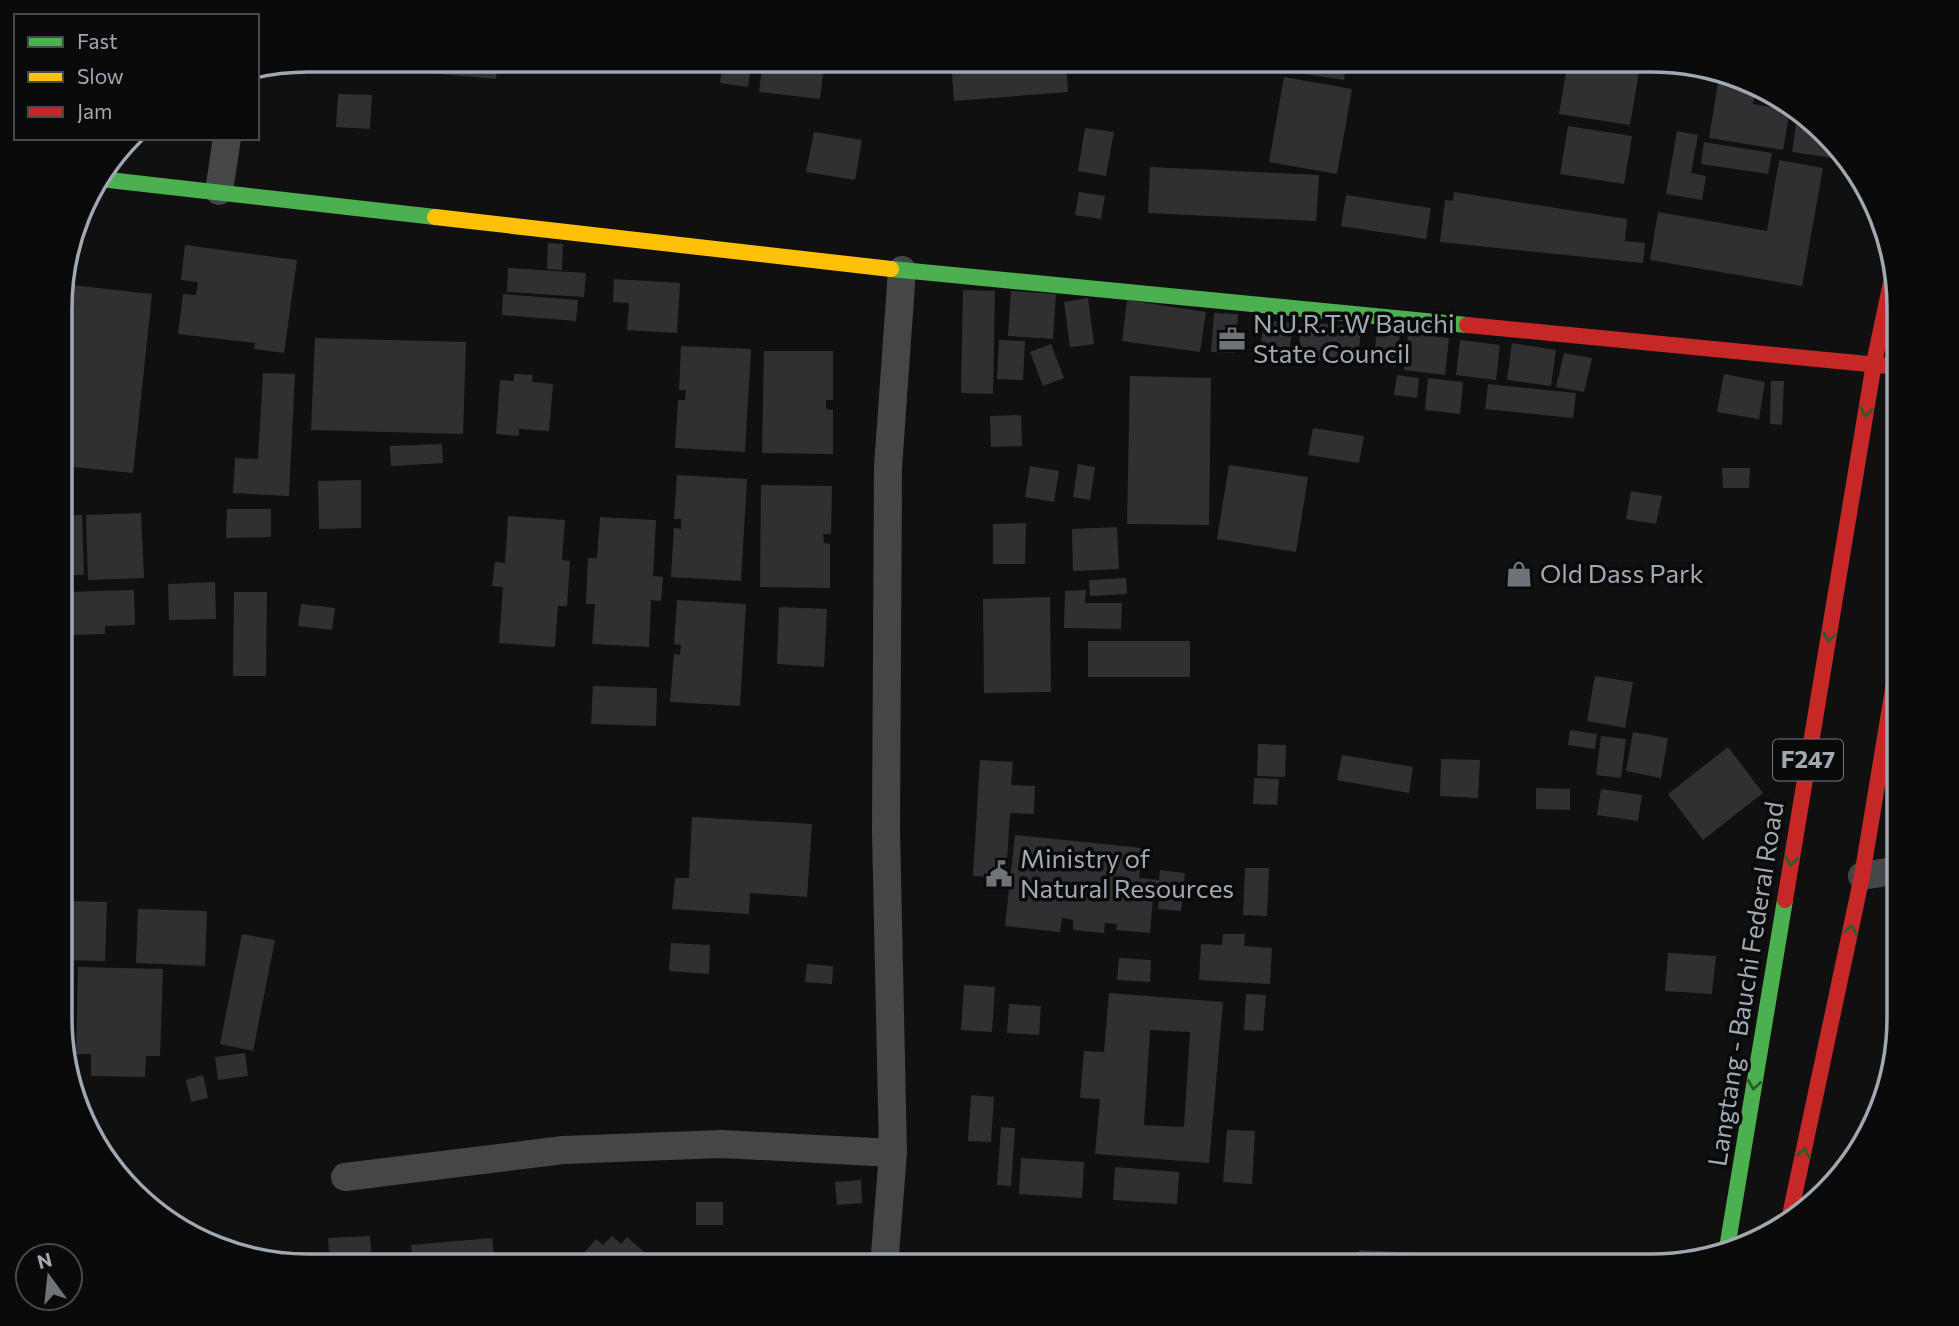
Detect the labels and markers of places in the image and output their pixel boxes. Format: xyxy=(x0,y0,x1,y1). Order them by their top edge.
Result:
place label: N.U.R.T.W Bauchi State Council xyxy=(1253,307,1455,368)
office icon: N.U.R.T.W Bauchi State Council xyxy=(1217,324,1247,354)
place label: Old Dass Park xyxy=(1540,557,1704,588)
shop icon: Old Dass Park xyxy=(1504,559,1534,589)
place label: Ministry of Natural Resources xyxy=(1020,842,1234,903)
public building icon: Ministry of Natural Resources xyxy=(984,859,1014,889)

